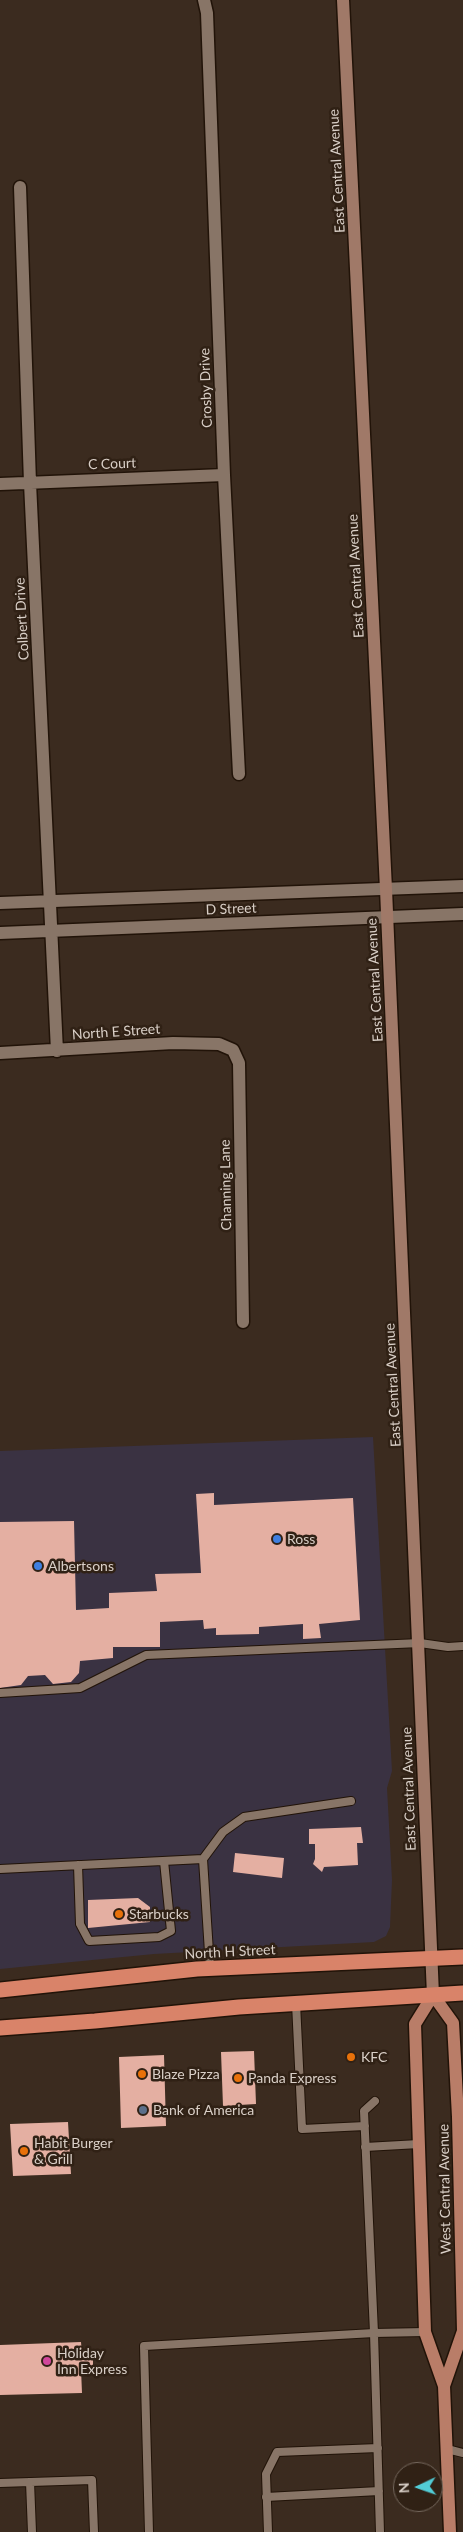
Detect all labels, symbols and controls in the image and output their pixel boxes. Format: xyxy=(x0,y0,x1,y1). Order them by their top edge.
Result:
street label: East Central Avenue xyxy=(325,109,349,233)
street label: Crosby Drive xyxy=(196,348,216,428)
street label: C Court xyxy=(88,455,136,473)
street label: East Central Avenue xyxy=(344,514,368,638)
street label: Colbert Drive xyxy=(11,577,33,661)
street label: D Street xyxy=(205,900,257,918)
street label: East Central Avenue xyxy=(363,918,387,1042)
street label: North E Street xyxy=(71,1021,161,1043)
street label: Channing Lane xyxy=(217,1139,235,1231)
street label: East Central Avenue xyxy=(381,1323,405,1447)
place label: Ross xyxy=(287,1531,315,1547)
marker: Ross xyxy=(271,1533,283,1545)
place label: Albertsons xyxy=(48,1558,114,1574)
marker: Albertsons xyxy=(32,1560,44,1572)
street label: East Central Avenue xyxy=(398,1727,420,1851)
place label: Starbucks xyxy=(129,1906,189,1922)
marker: Starbucks xyxy=(113,1908,125,1920)
street label: North H Street xyxy=(184,1941,276,1963)
place label: KFC xyxy=(361,2049,387,2065)
marker: KFC xyxy=(345,2051,357,2063)
place label: Blaze Pizza xyxy=(152,2066,220,2082)
marker: Blaze Pizza xyxy=(136,2068,148,2080)
place label: Panda Express xyxy=(248,2070,337,2086)
marker: Panda Express xyxy=(232,2072,244,2084)
place label: Bank of America xyxy=(153,2102,254,2118)
marker: Bank of America xyxy=(137,2104,149,2116)
street label: West Central Avenue xyxy=(435,2124,455,2254)
place label: Habit Burger & Grill xyxy=(34,2135,113,2168)
marker: Habit Burger & Grill xyxy=(18,2145,30,2157)
place label: Holiday Inn Express xyxy=(57,2345,127,2378)
marker: Holiday Inn Express xyxy=(41,2355,53,2367)
north arrow xyxy=(393,2462,443,2512)
text: N xyxy=(395,2482,412,2494)

